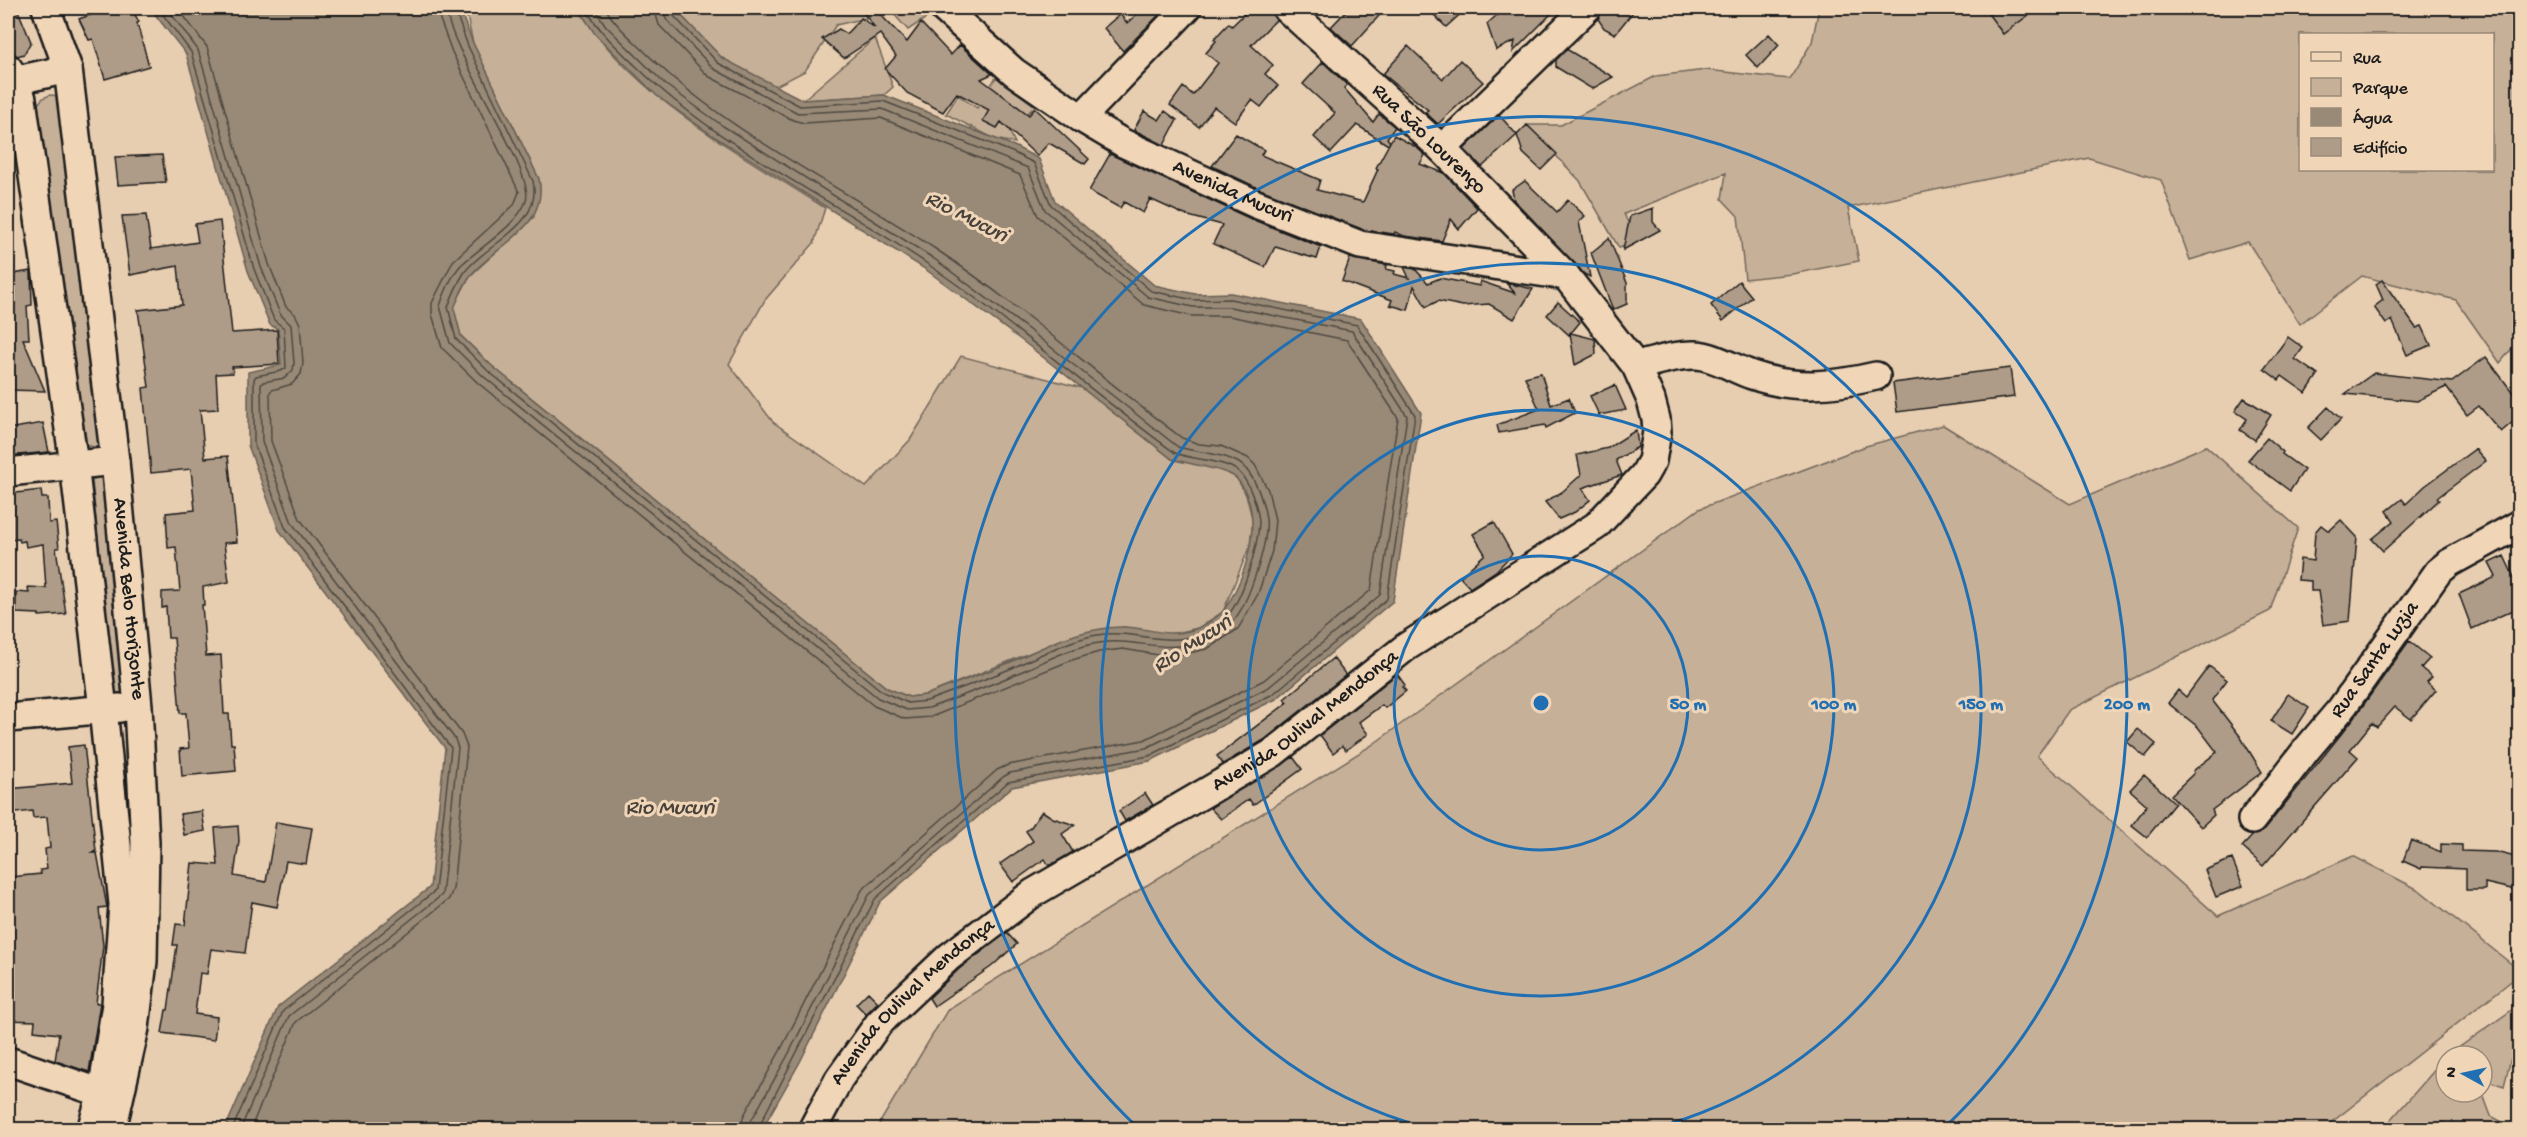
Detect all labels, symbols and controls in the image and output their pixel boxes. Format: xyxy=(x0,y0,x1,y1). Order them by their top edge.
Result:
legend xyxy=(2299,33,2494,171)
text: Rua xyxy=(2353,49,2382,70)
street label: Rua São Lourenço xyxy=(1366,79,1491,201)
text: Parque xyxy=(2352,79,2409,100)
text: Água xyxy=(2353,108,2393,130)
text: Edifício xyxy=(2353,139,2407,160)
street label: Avenida Mucuri xyxy=(1168,155,1297,230)
water label: Rio Mucuri xyxy=(921,186,1013,251)
street label: Avenida Belo Horizonte xyxy=(106,497,150,702)
street label: Rua Santa Luzia xyxy=(2326,596,2426,724)
water label: Rio Mucuri xyxy=(1149,609,1239,680)
street label: Avenida Oulival Mendonça xyxy=(1208,644,1405,798)
centre of rings xyxy=(1531,693,1551,713)
text: 50 m xyxy=(1670,695,1707,716)
text: 100 m xyxy=(1811,695,1857,716)
text: 150 m xyxy=(1958,695,2003,716)
text: 200 m xyxy=(2104,695,2150,716)
water label: Rio Mucuri xyxy=(626,796,717,822)
street label: Avenida Oulival Mendonça xyxy=(826,913,1001,1091)
north arrow xyxy=(2434,1044,2494,1104)
text: N xyxy=(2442,1065,2463,1079)

